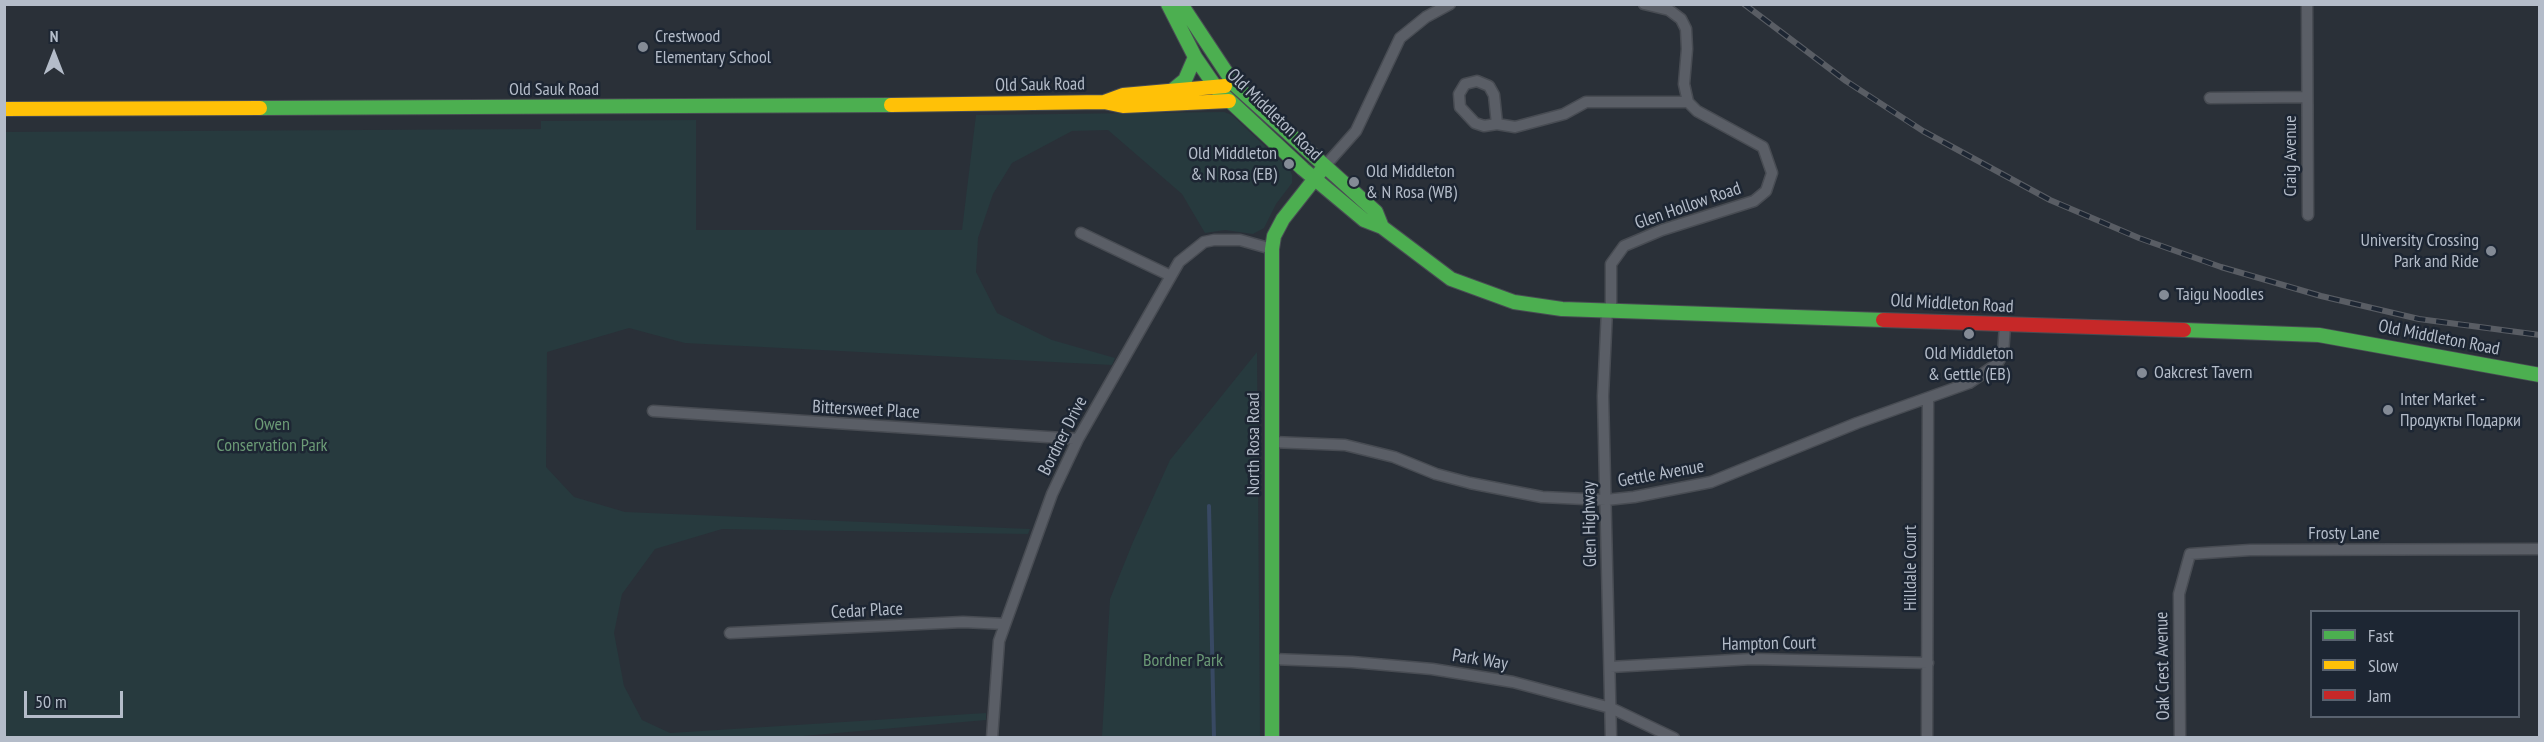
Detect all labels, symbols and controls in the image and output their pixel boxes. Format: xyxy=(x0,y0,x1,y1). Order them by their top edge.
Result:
north arrow xyxy=(24,24,84,84)
text: N xyxy=(50,26,58,46)
place label: Crestwood Elementary School xyxy=(655,26,771,68)
marker: Crestwood Elementary School xyxy=(636,40,650,54)
street label: Old Middleton Road xyxy=(1222,64,1326,166)
street label: Old Sauk Road xyxy=(995,73,1085,97)
street label: Old Sauk Road xyxy=(509,79,599,101)
street label: Craig Avenue xyxy=(2280,115,2302,197)
place label: Old Middleton & N Rosa (EB) xyxy=(1188,143,1277,186)
marker: Old Middleton & N Rosa (EB) xyxy=(1282,157,1296,171)
place label: Old Middleton & N Rosa (WB) xyxy=(1366,161,1457,204)
marker: Old Middleton & N Rosa (WB) xyxy=(1347,175,1361,189)
street label: Glen Hollow Road xyxy=(1632,178,1744,234)
place label: University Crossing Park and Ride xyxy=(2361,230,2479,272)
marker: University Crossing Park and Ride xyxy=(2484,244,2498,258)
place label: Taigu Noodles xyxy=(2176,284,2264,306)
marker: Taigu Noodles xyxy=(2157,288,2171,302)
street label: Old Middleton Road xyxy=(1890,290,2014,318)
street label: Old Middleton Road xyxy=(2376,316,2502,360)
marker: Old Middleton & Gettle (EB) xyxy=(1962,327,1976,341)
place label: Old Middleton & Gettle (EB) xyxy=(1925,343,2013,386)
place label: Oakcrest Tavern xyxy=(2154,362,2252,384)
marker: Oakcrest Tavern xyxy=(2135,366,2149,380)
place label: Inter Market - Продукты Подарки xyxy=(2400,389,2521,432)
street label: North Rosa Road xyxy=(1243,392,1265,496)
street label: Bordner Drive xyxy=(1034,393,1092,479)
street label: Bittersweet Place xyxy=(812,396,920,424)
marker: Inter Market - Продукты Подарки xyxy=(2381,403,2395,417)
park label: Owen Conservation Park xyxy=(216,414,328,456)
street label: Gettle Avenue xyxy=(1616,456,1706,492)
street label: Glen Highway xyxy=(1578,481,1602,567)
street label: Frosty Lane xyxy=(2308,523,2380,545)
street label: Hilldale Court xyxy=(1900,525,1922,611)
street label: Cedar Place xyxy=(831,598,903,624)
legend xyxy=(2310,610,2520,718)
street label: Oak Crest Avenue xyxy=(2151,612,2175,720)
text: Fast xyxy=(2368,624,2394,647)
street label: Hampton Court xyxy=(1722,632,1816,656)
street label: Park Way xyxy=(1451,645,1509,675)
park label: Bordner Park xyxy=(1143,650,1223,672)
text: Slow xyxy=(2368,654,2398,677)
scale bar xyxy=(27,679,126,717)
text: Jam xyxy=(2368,684,2391,707)
text: 50 m xyxy=(35,690,67,713)

